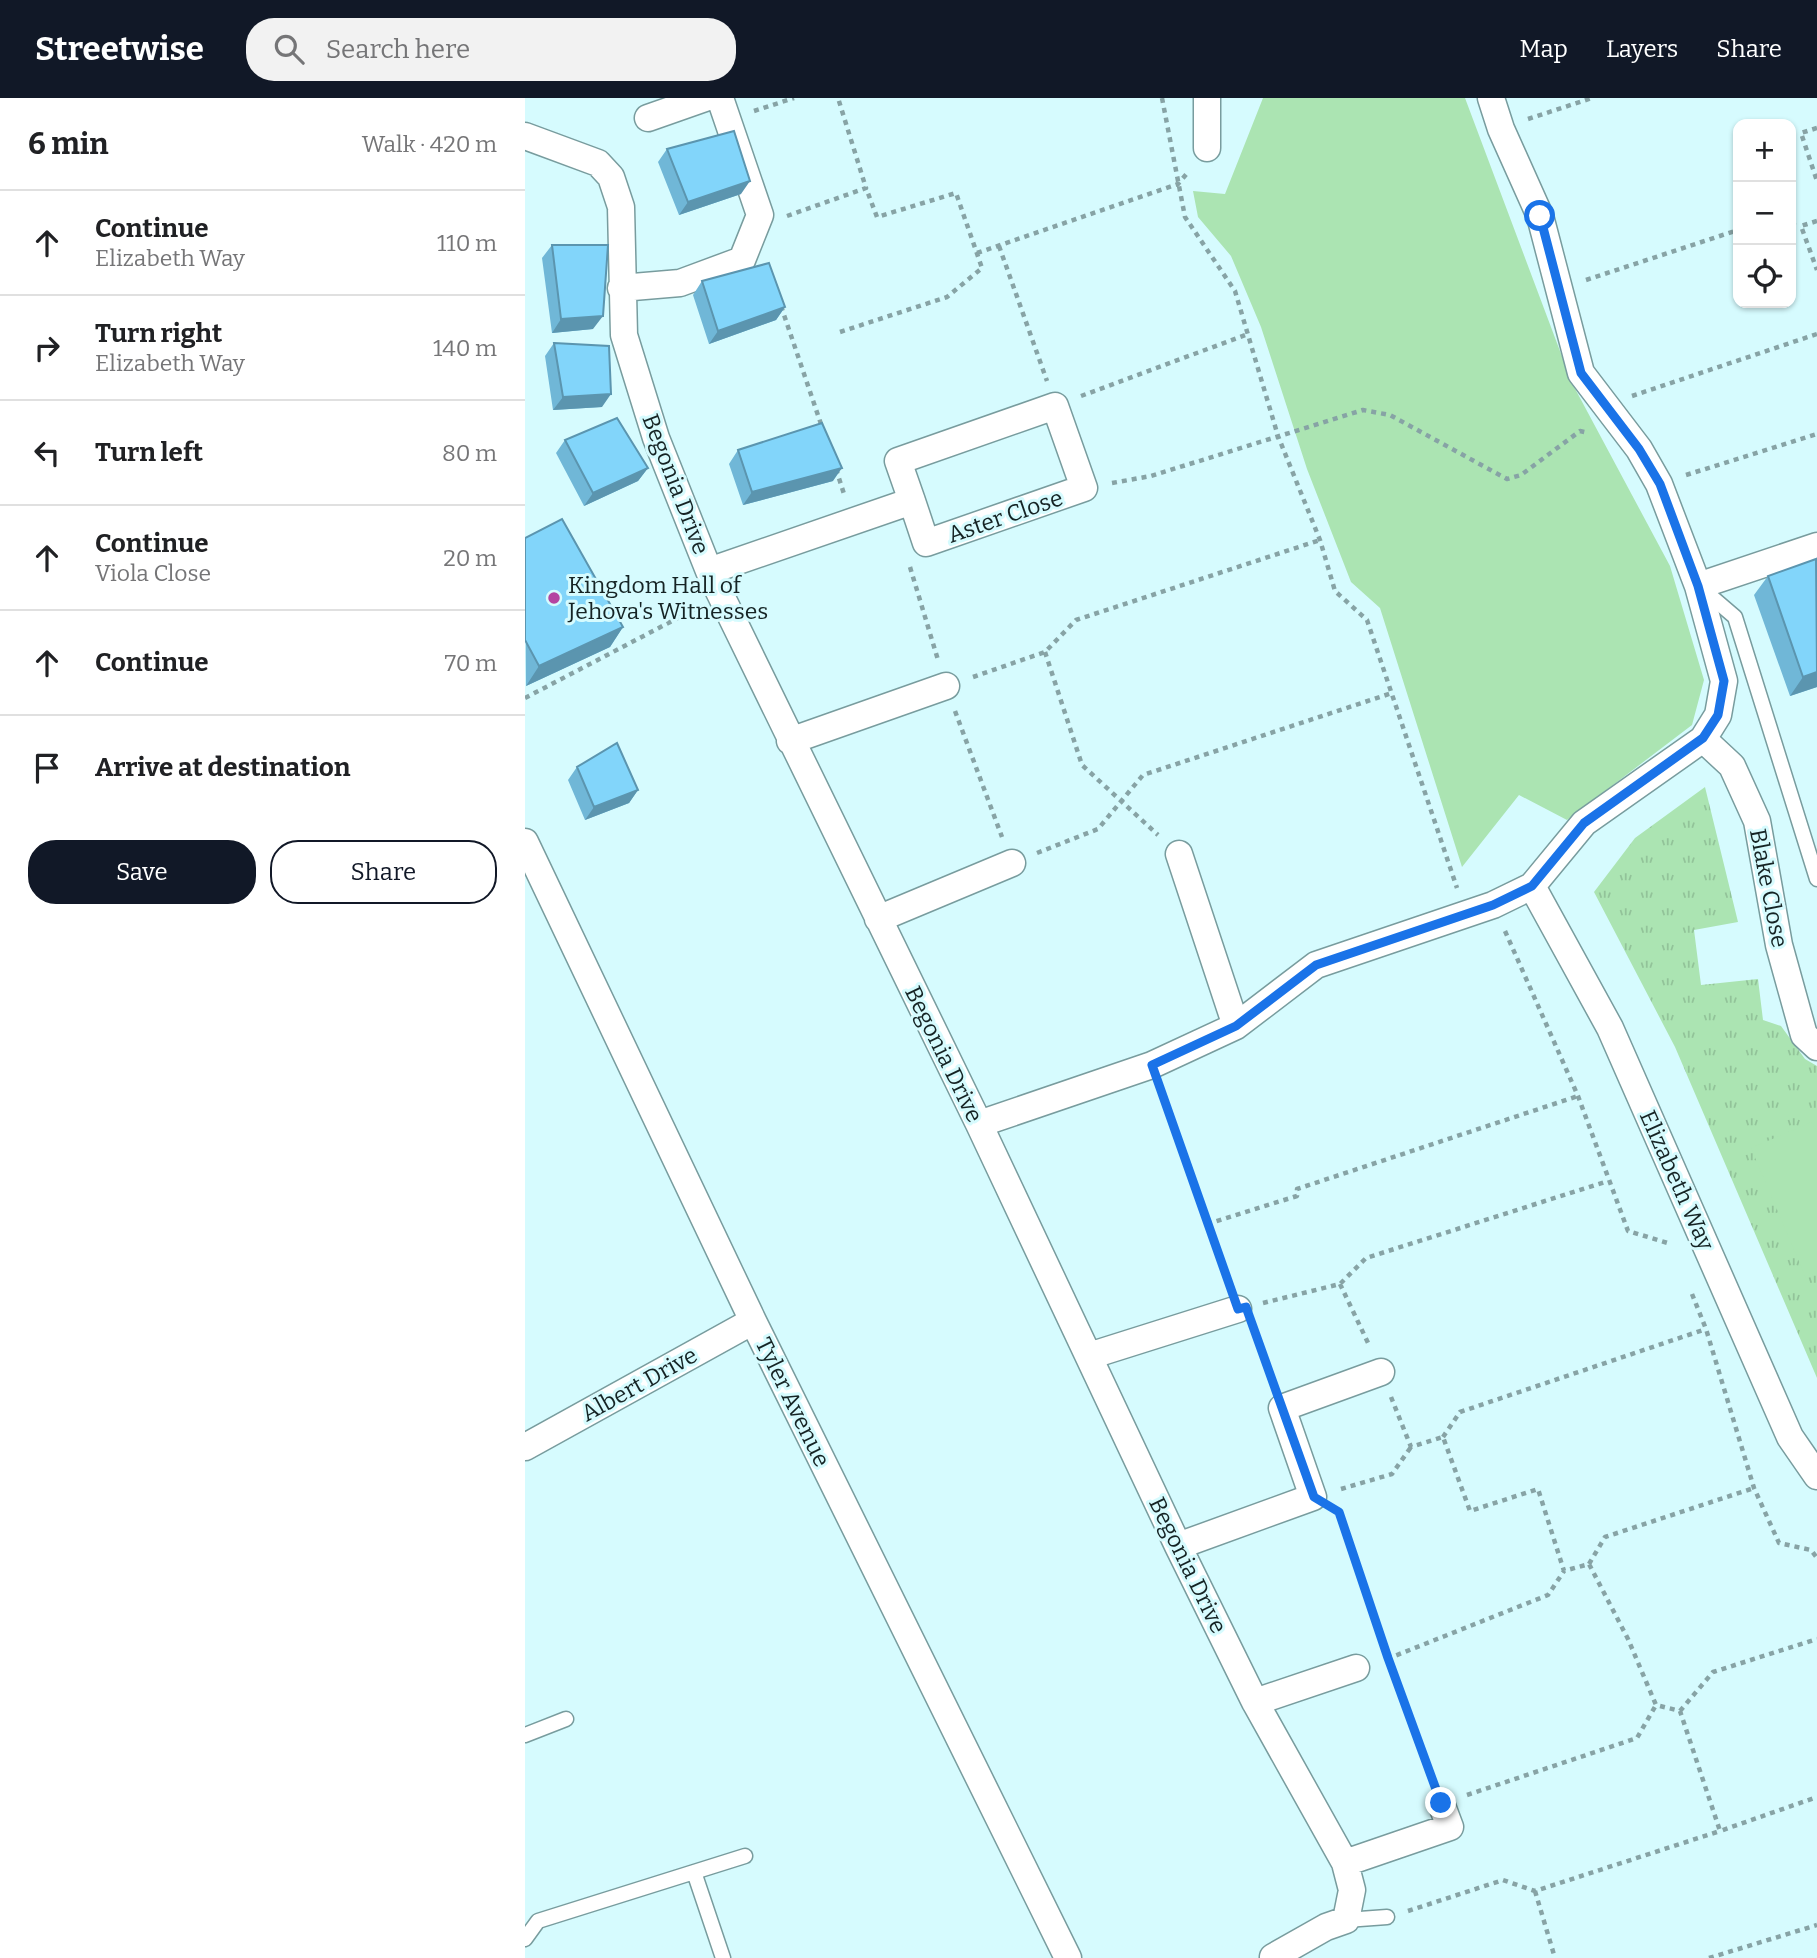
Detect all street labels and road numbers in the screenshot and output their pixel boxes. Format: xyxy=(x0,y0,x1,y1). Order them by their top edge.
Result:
street label: Begonia Drive xyxy=(636,410,716,558)
street label: Aster Close xyxy=(944,483,1066,549)
street label: Blake Close xyxy=(1744,826,1794,950)
street label: Begonia Drive xyxy=(899,981,989,1127)
street label: Elizabeth Way xyxy=(1634,1106,1721,1255)
street label: Tyler Avenue xyxy=(750,1333,836,1471)
street label: Albert Drive xyxy=(576,1341,702,1427)
street label: Begonia Drive xyxy=(1143,1492,1233,1638)

